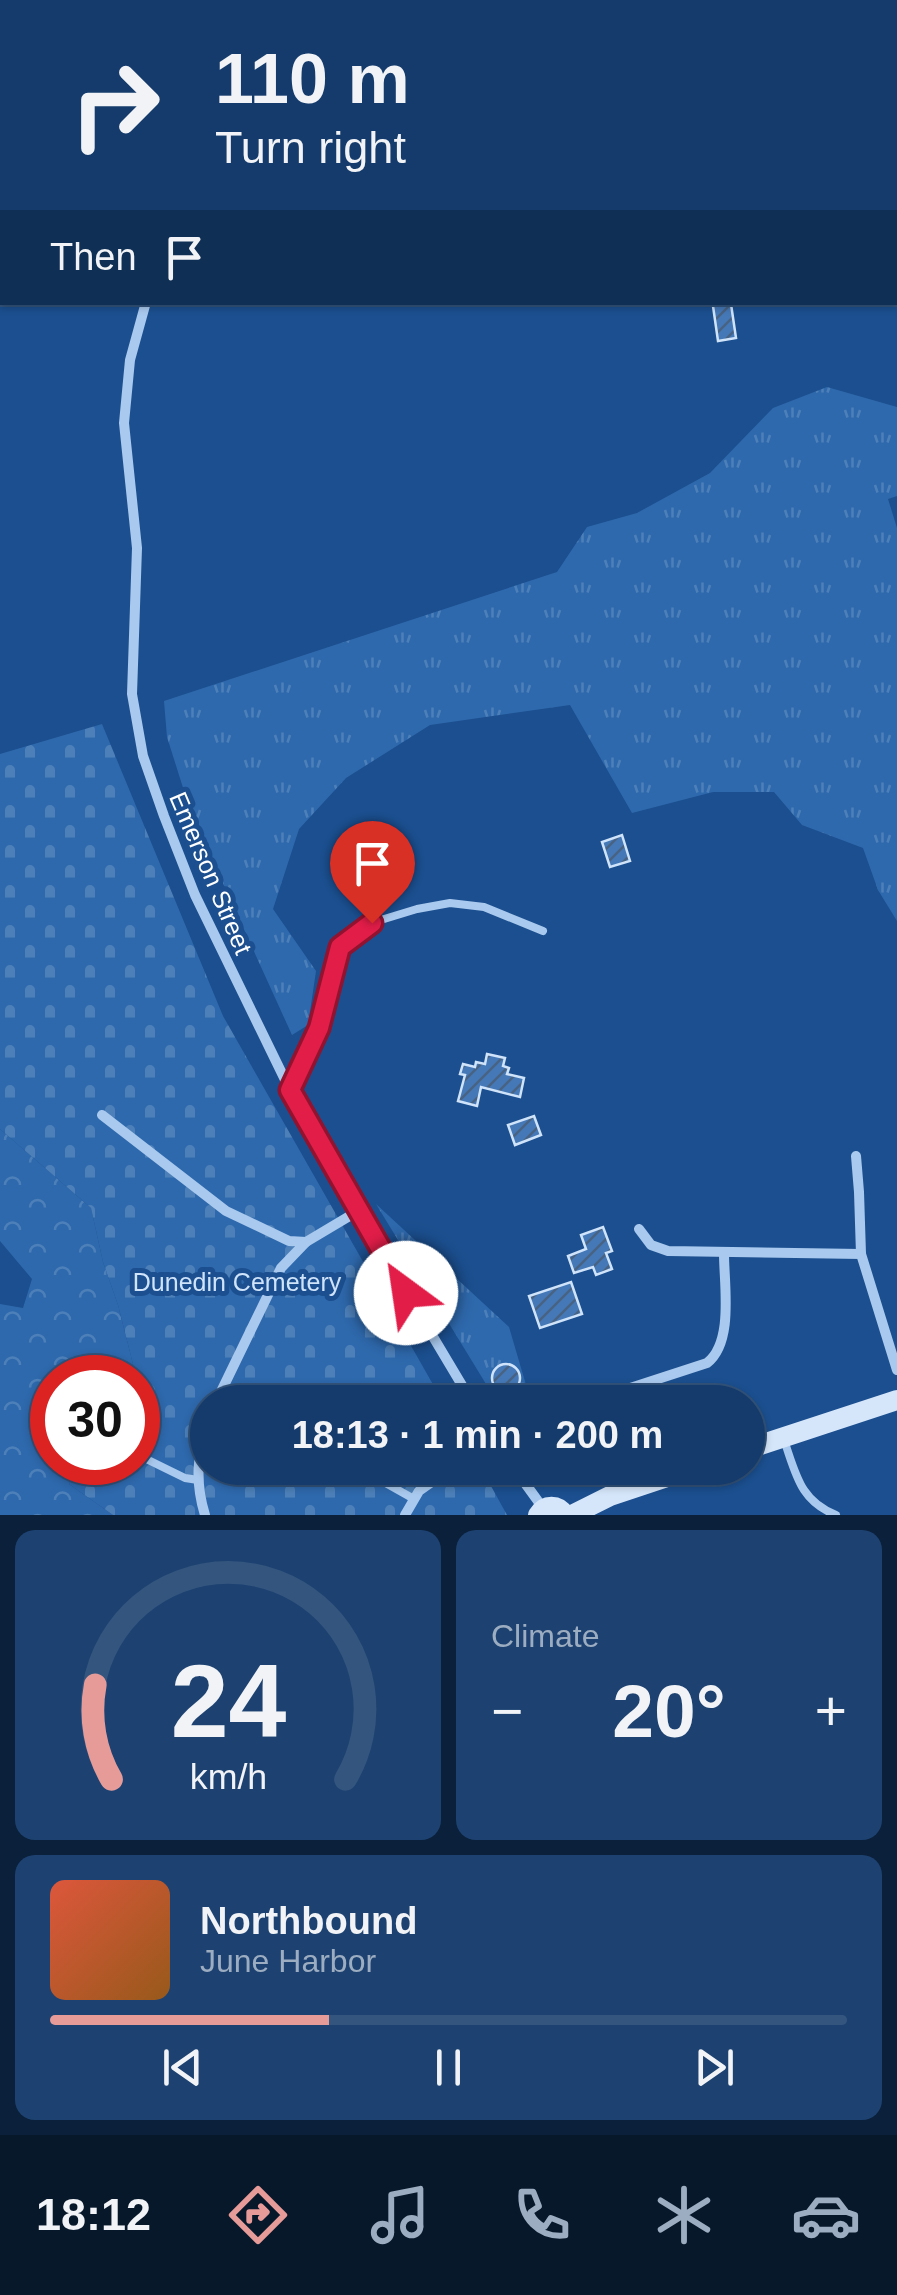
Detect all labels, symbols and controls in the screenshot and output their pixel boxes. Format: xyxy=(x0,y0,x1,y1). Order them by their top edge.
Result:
icon: right xyxy=(50,40,180,170)
text: 110 m xyxy=(215,40,410,118)
text: Turn right xyxy=(215,122,406,173)
icon: arrive xyxy=(157,230,212,285)
text: Then xyxy=(50,236,137,278)
street label: Emerson Street xyxy=(164,788,258,958)
pin xyxy=(330,821,415,924)
icon: arrive xyxy=(345,836,400,891)
position arrow xyxy=(354,1241,458,1345)
park label: Dunedin Cemetery xyxy=(133,1268,342,1296)
speed limit sign: 30 xyxy=(30,1355,160,1485)
text: 18:13 · 1 min · 200 m xyxy=(292,1414,663,1456)
text: Climate xyxy=(491,1618,599,1654)
text: 24 xyxy=(170,1643,286,1759)
text: 20° xyxy=(612,1669,726,1753)
text: − xyxy=(491,1680,523,1742)
text: + xyxy=(815,1680,847,1742)
text: km/h xyxy=(189,1757,267,1797)
text: Northbound xyxy=(200,1900,417,1942)
text: June Harbor xyxy=(200,1943,376,1979)
icon: previous xyxy=(155,2040,210,2095)
icon: pause xyxy=(421,2040,476,2095)
icon: next xyxy=(687,2040,742,2095)
icon: directions xyxy=(223,2180,293,2250)
icon: music xyxy=(365,2180,435,2250)
icon: phone xyxy=(507,2180,577,2250)
icon: climate xyxy=(649,2180,719,2250)
icon: car xyxy=(791,2180,861,2250)
text: 18:12 xyxy=(36,2189,151,2240)

